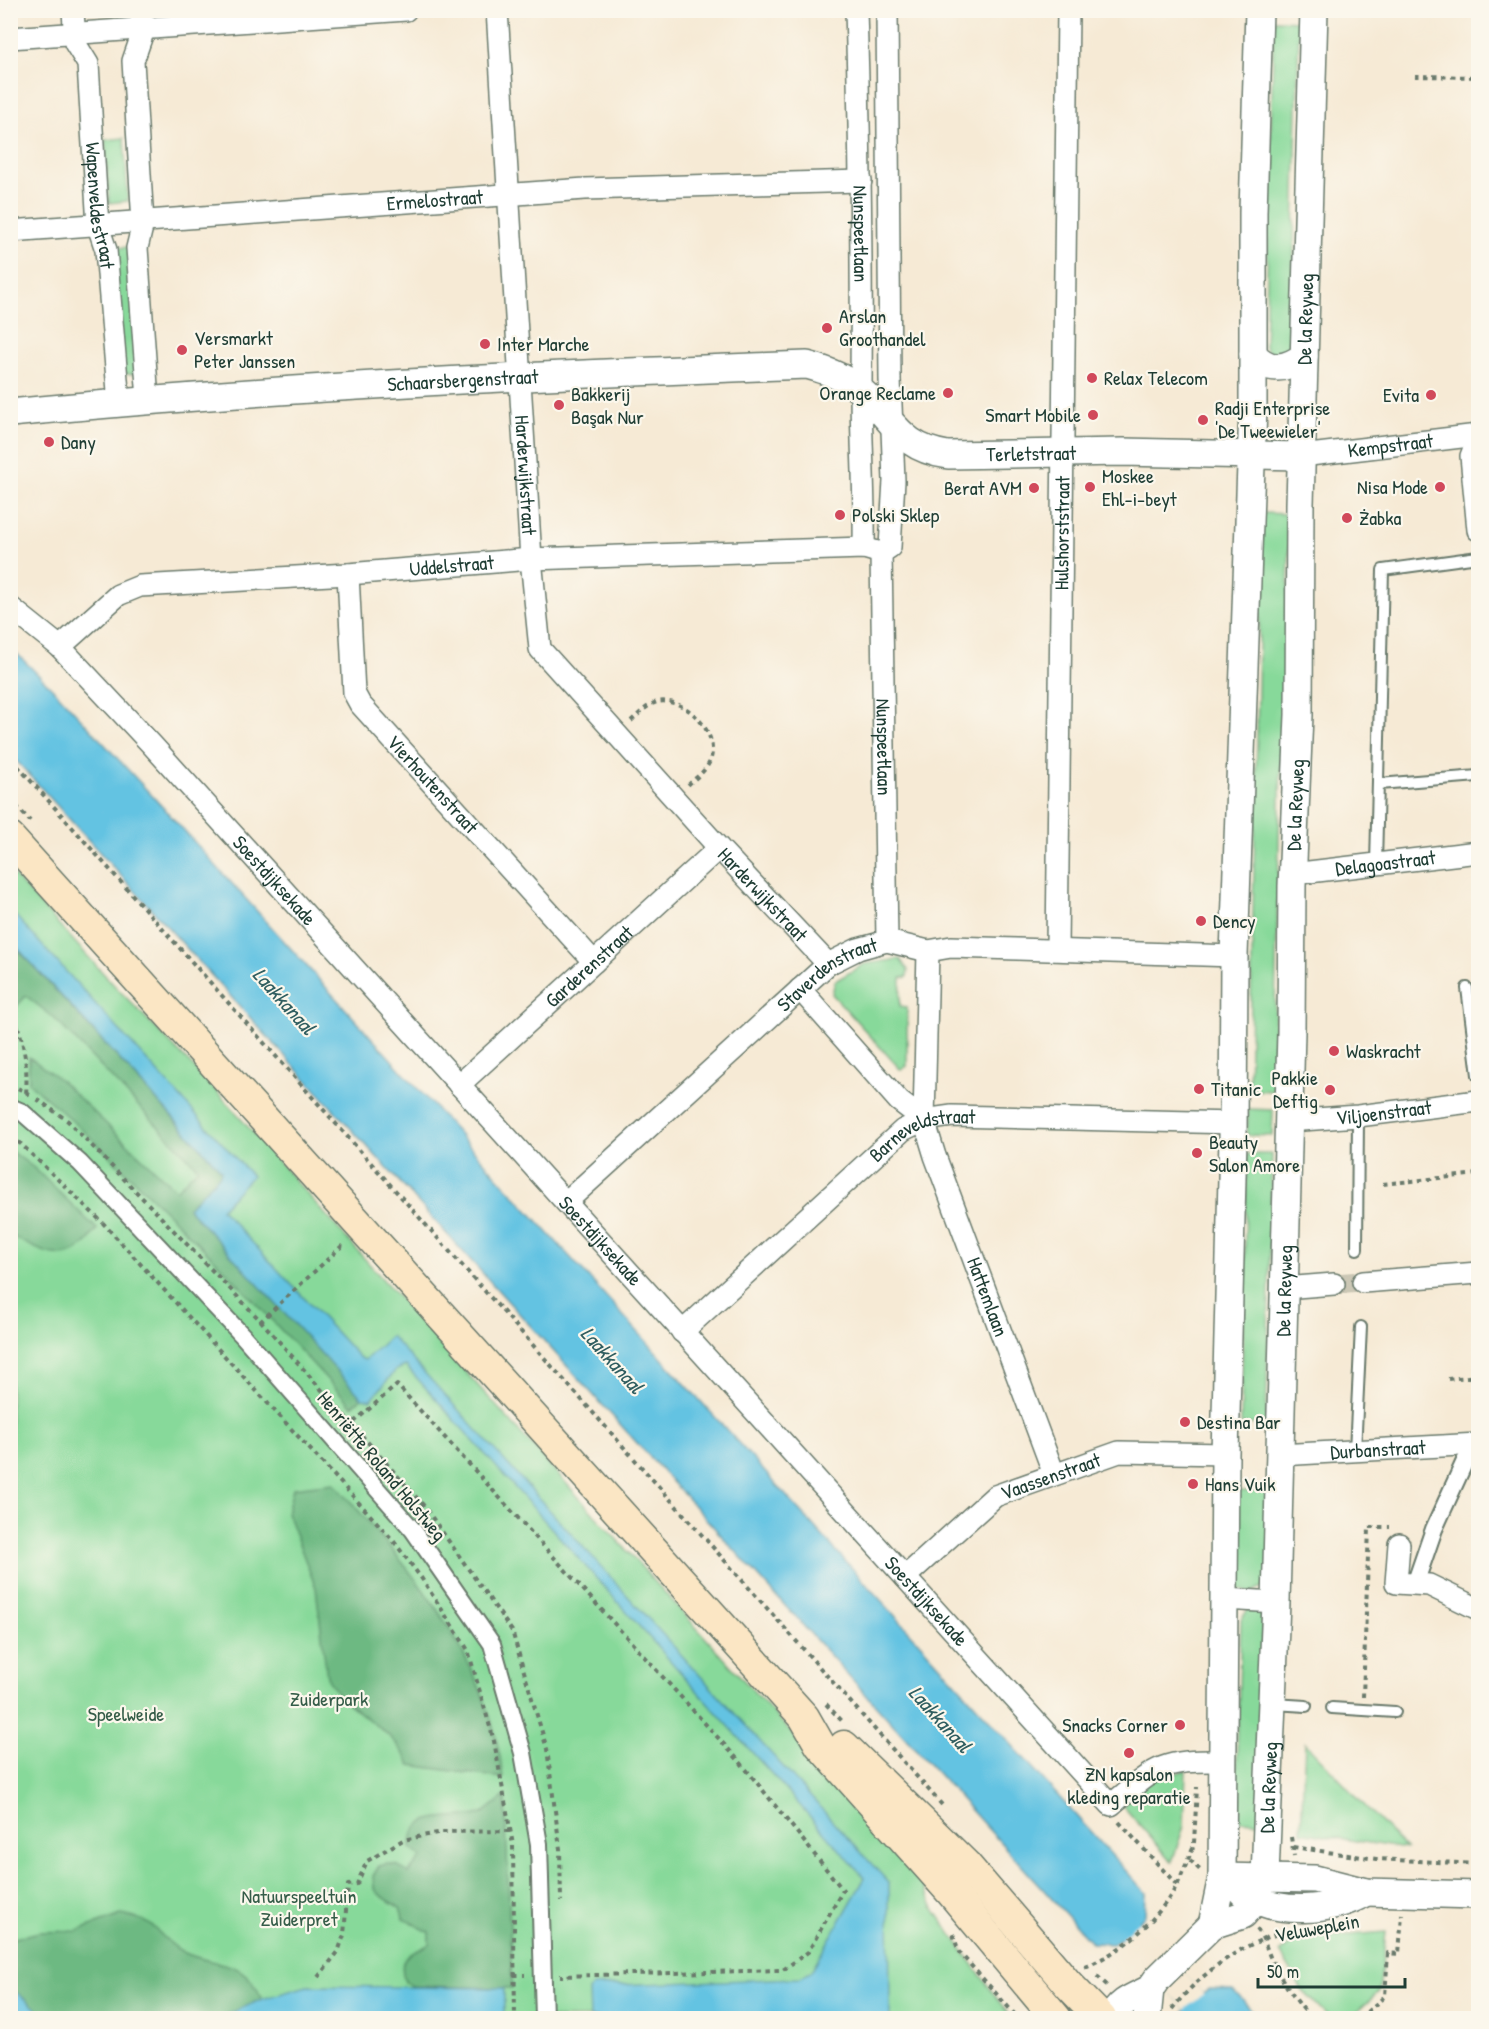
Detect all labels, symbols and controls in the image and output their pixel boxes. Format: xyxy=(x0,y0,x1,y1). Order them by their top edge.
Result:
street label: Wapenveldestraat xyxy=(80,141,122,271)
street label: Ermelostraat xyxy=(386,182,485,216)
street label: Nunspeetlaan xyxy=(847,185,875,282)
street label: De la Reyweg xyxy=(1290,273,1320,365)
place label: Arslan Groothandel xyxy=(839,302,926,352)
marker: Arslan Groothandel xyxy=(820,321,834,335)
place label: Versmarkt Peter Janssen xyxy=(194,324,295,374)
place label: Inter Marche xyxy=(497,330,589,357)
marker: Inter Marche xyxy=(478,337,492,351)
marker: Versmarkt Peter Janssen xyxy=(175,343,189,357)
street label: Schaarsbergenstraat xyxy=(386,362,540,397)
place label: Relax Telecom xyxy=(1104,364,1208,391)
marker: Relax Telecom xyxy=(1085,371,1099,385)
place label: Orange Reclame xyxy=(819,379,936,406)
place label: Bakkerij Başak Nur xyxy=(571,380,644,430)
place label: Evita xyxy=(1383,381,1419,408)
marker: Orange Reclame xyxy=(941,386,955,400)
marker: Evita xyxy=(1424,388,1438,402)
place label: Radji Enterprise 'De Tweewieler' xyxy=(1215,394,1330,444)
marker: Bakkerij Başak Nur xyxy=(552,398,566,412)
place label: Smart Mobile xyxy=(985,401,1081,428)
marker: Smart Mobile xyxy=(1086,408,1100,422)
marker: Radji Enterprise 'De Tweewieler' xyxy=(1196,413,1210,427)
street label: Harderwijkstraat xyxy=(509,414,544,537)
street label: Kempstraat xyxy=(1346,426,1435,463)
place label: Dany xyxy=(61,428,96,455)
marker: Dany xyxy=(42,435,56,449)
street label: Terletstraat xyxy=(986,439,1077,467)
place label: Moskee Ehl-i-beyt xyxy=(1102,462,1178,512)
place label: Nisa Mode xyxy=(1357,473,1428,500)
place label: Berat AVM xyxy=(944,474,1022,501)
street label: Hulshorststraat xyxy=(1047,475,1076,590)
marker: Moskee Ehl-i-beyt xyxy=(1083,480,1097,494)
marker: Nisa Mode xyxy=(1433,480,1447,494)
marker: Berat AVM xyxy=(1027,481,1041,495)
place label: Polski Sklep xyxy=(852,501,940,528)
place label: Żabka xyxy=(1359,504,1402,531)
marker: Polski Sklep xyxy=(833,508,847,522)
marker: Żabka xyxy=(1340,511,1354,525)
street label: Uddelstraat xyxy=(408,548,496,582)
street label: Nunspeetlaan xyxy=(870,698,899,796)
street label: Vierhoutenstraat xyxy=(381,729,486,840)
street label: De la Reyweg xyxy=(1279,758,1310,851)
street label: Soestdijksekade xyxy=(227,829,323,931)
street label: Harderwijkstraat xyxy=(712,841,815,948)
street label: Delagoastraat xyxy=(1334,843,1438,882)
place label: Dency xyxy=(1213,907,1256,934)
marker: Dency xyxy=(1194,914,1208,928)
street label: Garderenstraat xyxy=(539,918,639,1013)
street label: Staverdenstraat xyxy=(771,930,881,1017)
water label: Laakkanaal xyxy=(246,961,323,1042)
place label: Waskracht xyxy=(1346,1037,1422,1064)
marker: Waskracht xyxy=(1327,1044,1341,1058)
place label: Pakkie Deftig xyxy=(1272,1064,1318,1114)
place label: Titanic xyxy=(1211,1075,1261,1102)
marker: Titanic xyxy=(1192,1082,1206,1096)
marker: Pakkie Deftig xyxy=(1323,1083,1337,1097)
street label: Viljoenstraat xyxy=(1335,1093,1434,1131)
street label: Barneveldstraat xyxy=(863,1102,977,1168)
place label: Beauty Salon Amore xyxy=(1209,1128,1300,1178)
marker: Beauty Salon Amore xyxy=(1190,1146,1204,1160)
street label: Soestdijksekade xyxy=(553,1190,649,1291)
street label: De la Reyweg xyxy=(1269,1244,1298,1337)
street label: Hattemlaan xyxy=(961,1253,1015,1340)
water label: Laakkanaal xyxy=(574,1320,651,1401)
street label: Henriëtte Roland Holstweg xyxy=(312,1385,453,1546)
place label: Destina Bar xyxy=(1197,1408,1281,1435)
marker: Destina Bar xyxy=(1178,1415,1192,1429)
street label: Durbanstraat xyxy=(1330,1433,1427,1465)
street label: Vaassenstraat xyxy=(997,1445,1105,1506)
place label: Hans Vuik xyxy=(1205,1470,1276,1497)
marker: Hans Vuik xyxy=(1186,1477,1200,1491)
street label: Soestdijksekade xyxy=(879,1550,975,1652)
water label: Laakkanaal xyxy=(902,1679,979,1760)
park label: Zuiderpark xyxy=(290,1685,368,1712)
park label: Speelweide xyxy=(88,1700,164,1727)
place label: Snacks Corner xyxy=(1062,1711,1168,1738)
marker: Snacks Corner xyxy=(1173,1718,1187,1732)
street label: De la Reyweg xyxy=(1253,1741,1283,1834)
marker: ZN kapsalon kleding reparatie xyxy=(1122,1746,1136,1760)
place label: ZN kapsalon kleding reparatie xyxy=(1067,1760,1191,1810)
park label: Natuurspeeltuin Zuiderpret xyxy=(242,1882,356,1932)
street label: Veluweplein xyxy=(1273,1907,1361,1948)
scale bar xyxy=(1258,1951,1405,1989)
text: 50 m xyxy=(1267,1959,1299,1984)

